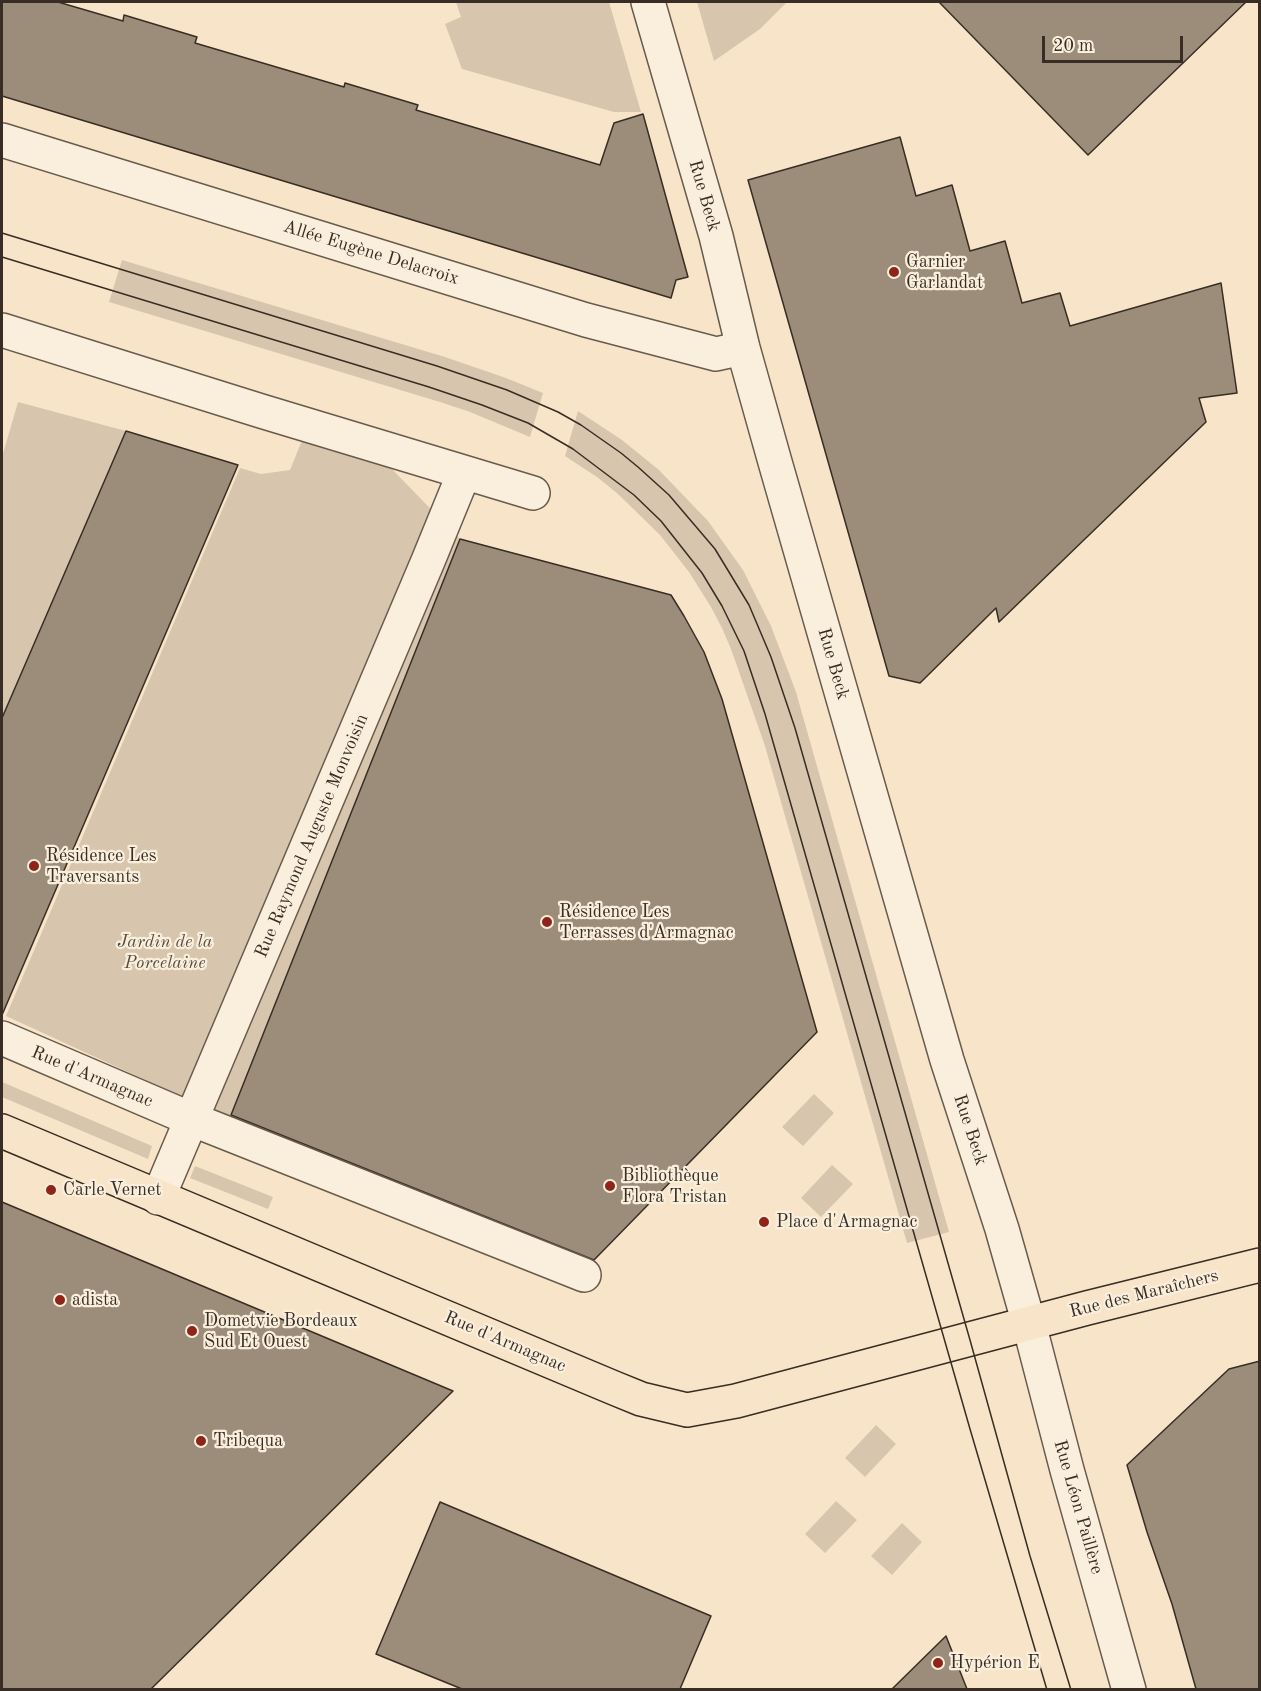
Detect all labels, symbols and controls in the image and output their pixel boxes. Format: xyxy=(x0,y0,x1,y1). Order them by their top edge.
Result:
scale bar xyxy=(1045,24,1186,62)
text: 20 m xyxy=(1053,37,1093,55)
street label: Rue Beck xyxy=(683,158,725,234)
street label: Allée Eugène Delacroix xyxy=(281,216,461,290)
place label: Garnier Garlandat xyxy=(906,251,983,294)
marker: Garnier Garlandat xyxy=(887,265,901,279)
street label: Rue Beck xyxy=(812,626,854,702)
street label: Rue Raymond Auguste Monvoisin xyxy=(251,711,373,961)
place label: Résidence Les Traversants xyxy=(46,845,157,888)
marker: Résidence Les Traversants xyxy=(27,859,41,873)
place label: Résidence Les Terrasses d'Armagnac xyxy=(559,901,734,944)
marker: Résidence Les Terrasses d'Armagnac xyxy=(540,915,554,929)
park label: Jardin de la Porcelaine xyxy=(118,931,212,974)
street label: Rue d'Armagnac xyxy=(28,1042,156,1112)
street label: Rue Beck xyxy=(948,1092,992,1168)
place label: Bibliothèque Flora Tristan xyxy=(622,1165,727,1208)
place label: Carle Vernet xyxy=(63,1179,162,1201)
marker: Bibliothèque Flora Tristan xyxy=(603,1179,617,1193)
marker: Carle Vernet xyxy=(44,1183,58,1197)
place label: Place d'Armagnac xyxy=(776,1211,917,1233)
marker: Place d'Armagnac xyxy=(757,1215,771,1229)
street label: Rue des Maraîchers xyxy=(1067,1265,1221,1323)
place label: adista xyxy=(72,1289,118,1311)
marker: adista xyxy=(53,1293,67,1307)
street label: Rue d'Armagnac xyxy=(441,1307,569,1377)
place label: Dometvie Bordeaux Sud Et Ouest xyxy=(204,1310,358,1352)
marker: Dometvie Bordeaux Sud Et Ouest xyxy=(185,1324,199,1338)
place label: Tribequa xyxy=(213,1430,283,1452)
marker: Tribequa xyxy=(194,1434,208,1448)
street label: Rue Léon Paillère xyxy=(1049,1437,1107,1577)
place label: Hypérion E xyxy=(950,1652,1040,1674)
marker: Hypérion E xyxy=(931,1656,945,1670)

